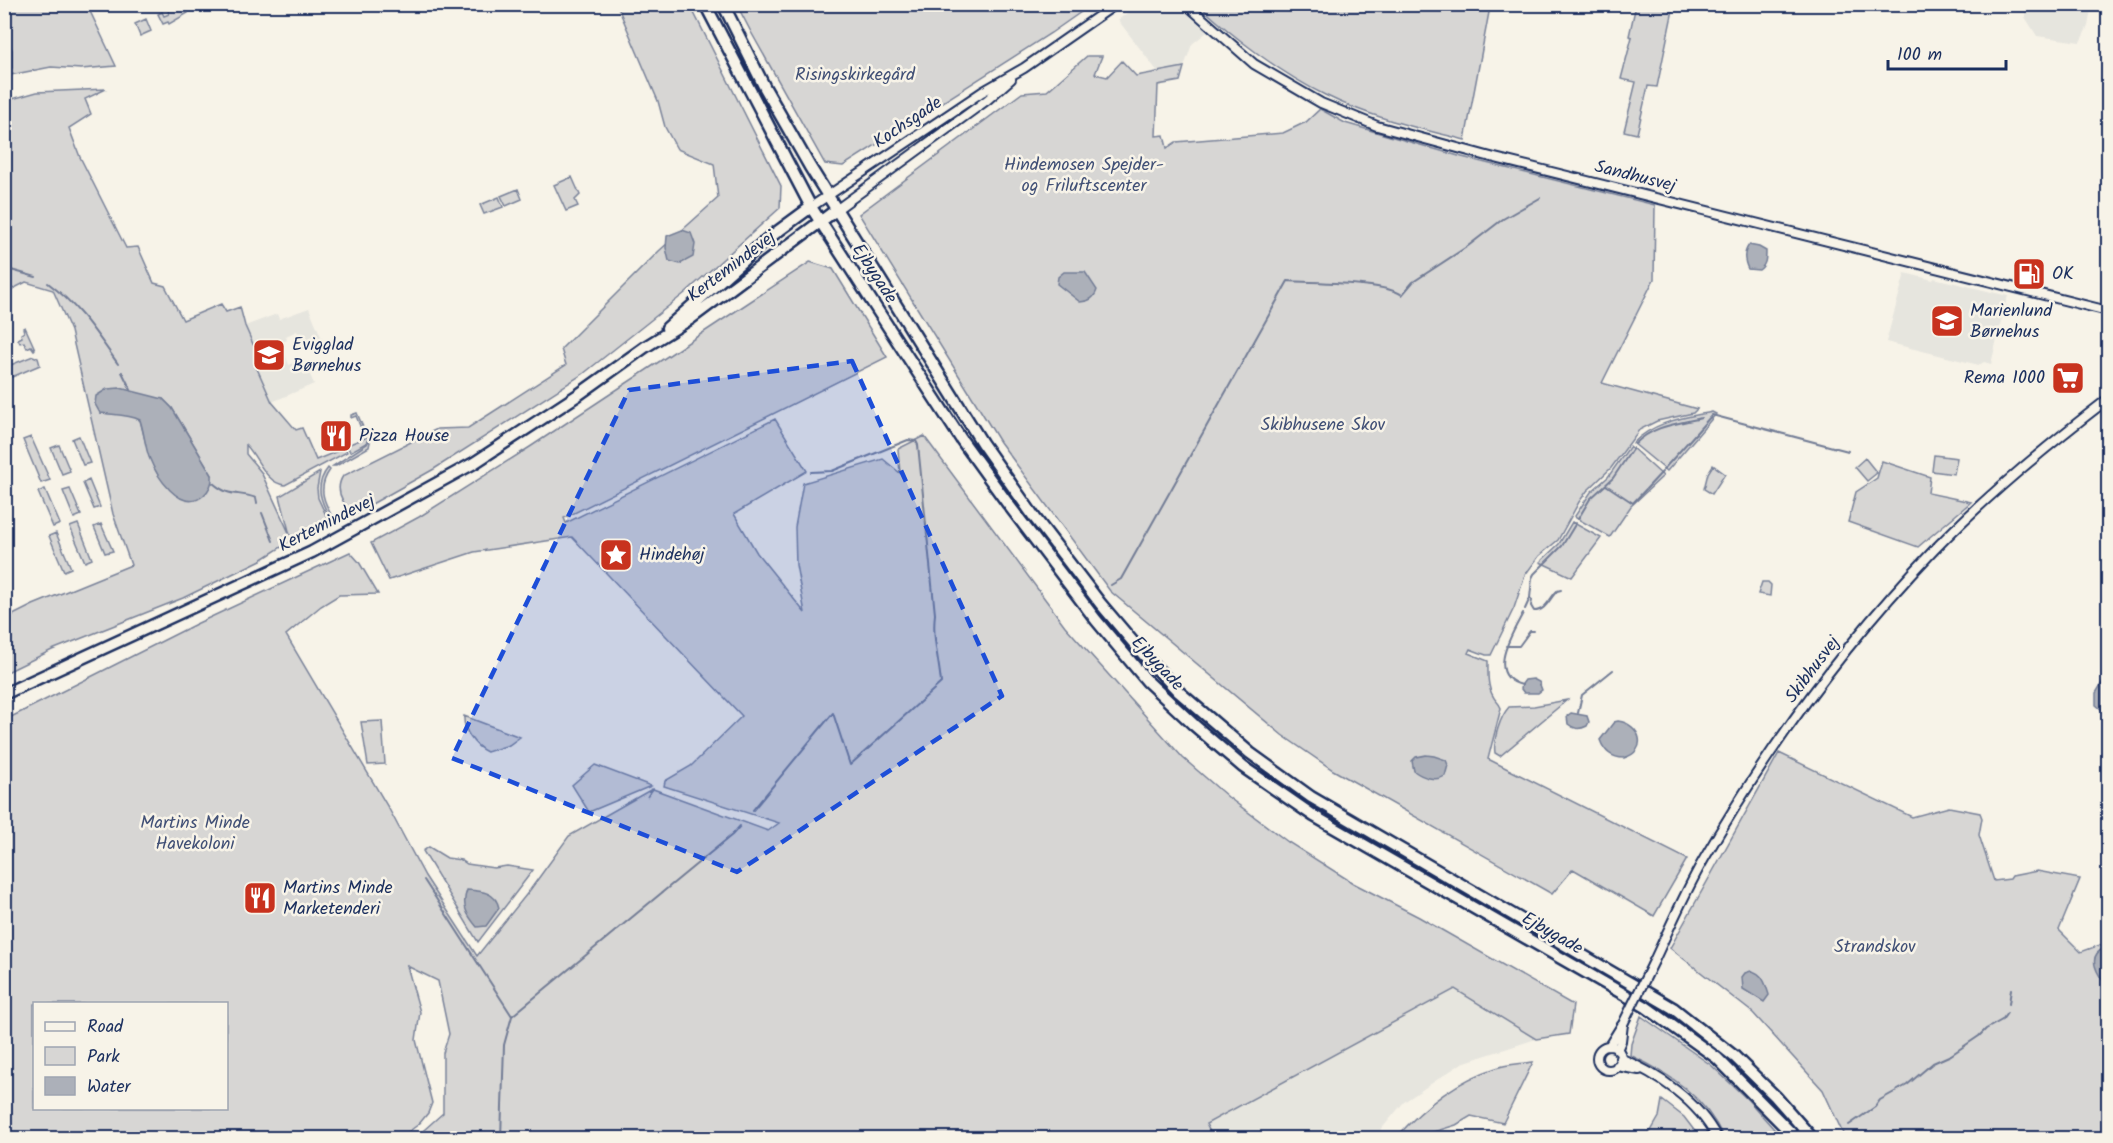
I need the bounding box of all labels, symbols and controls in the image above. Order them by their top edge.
scale bar [1888,33,2006,71]
text: 100 m [1897,41,1942,70]
park label: Risingskirkegård [795,61,916,90]
street label: Kochsgade [867,89,949,157]
park label: Hindemosen Spejder- og Friluftscenter [1004,151,1164,201]
street label: Sandhusvej [1591,153,1680,201]
street label: Kertemindevej [681,223,784,310]
street label: Ejbygade [844,238,904,310]
fuel station icon: OK [2011,256,2047,292]
place label: OK [2052,260,2074,289]
place label: Marienlund Børnehus [1970,297,2053,347]
school or university icon: Marienlund Børnehus [1929,303,1965,339]
place label: Evigglad Børnehus [292,331,362,381]
school or university icon: Evigglad Børnehus [251,337,287,373]
supermarket icon: Rema 1000 [2050,360,2086,396]
place label: Rema 1000 [1964,364,2045,393]
park label: Skibhusene Skov [1261,411,1386,440]
restaurant icon: Pizza House [318,418,354,454]
place label: Pizza House [359,422,449,451]
street label: Kertemindevej [273,487,382,561]
place icon: Hindehøj [598,537,634,573]
place label: Hindehøj [639,541,706,570]
street label: Skibhusvej [1778,629,1849,710]
street label: Ejbygade [1124,630,1190,698]
park label: Martins Minde Havekoloni [140,809,250,859]
place label: Martins Minde Marketenderi [283,874,393,924]
restaurant icon: Martins Minde Marketenderi [242,880,278,916]
street label: Ejbygade [1516,905,1588,963]
park label: Strandskov [1834,933,1916,962]
legend [33,1002,228,1110]
text: Road [87,1013,124,1042]
text: Park [87,1043,120,1072]
text: Water [87,1073,132,1102]

